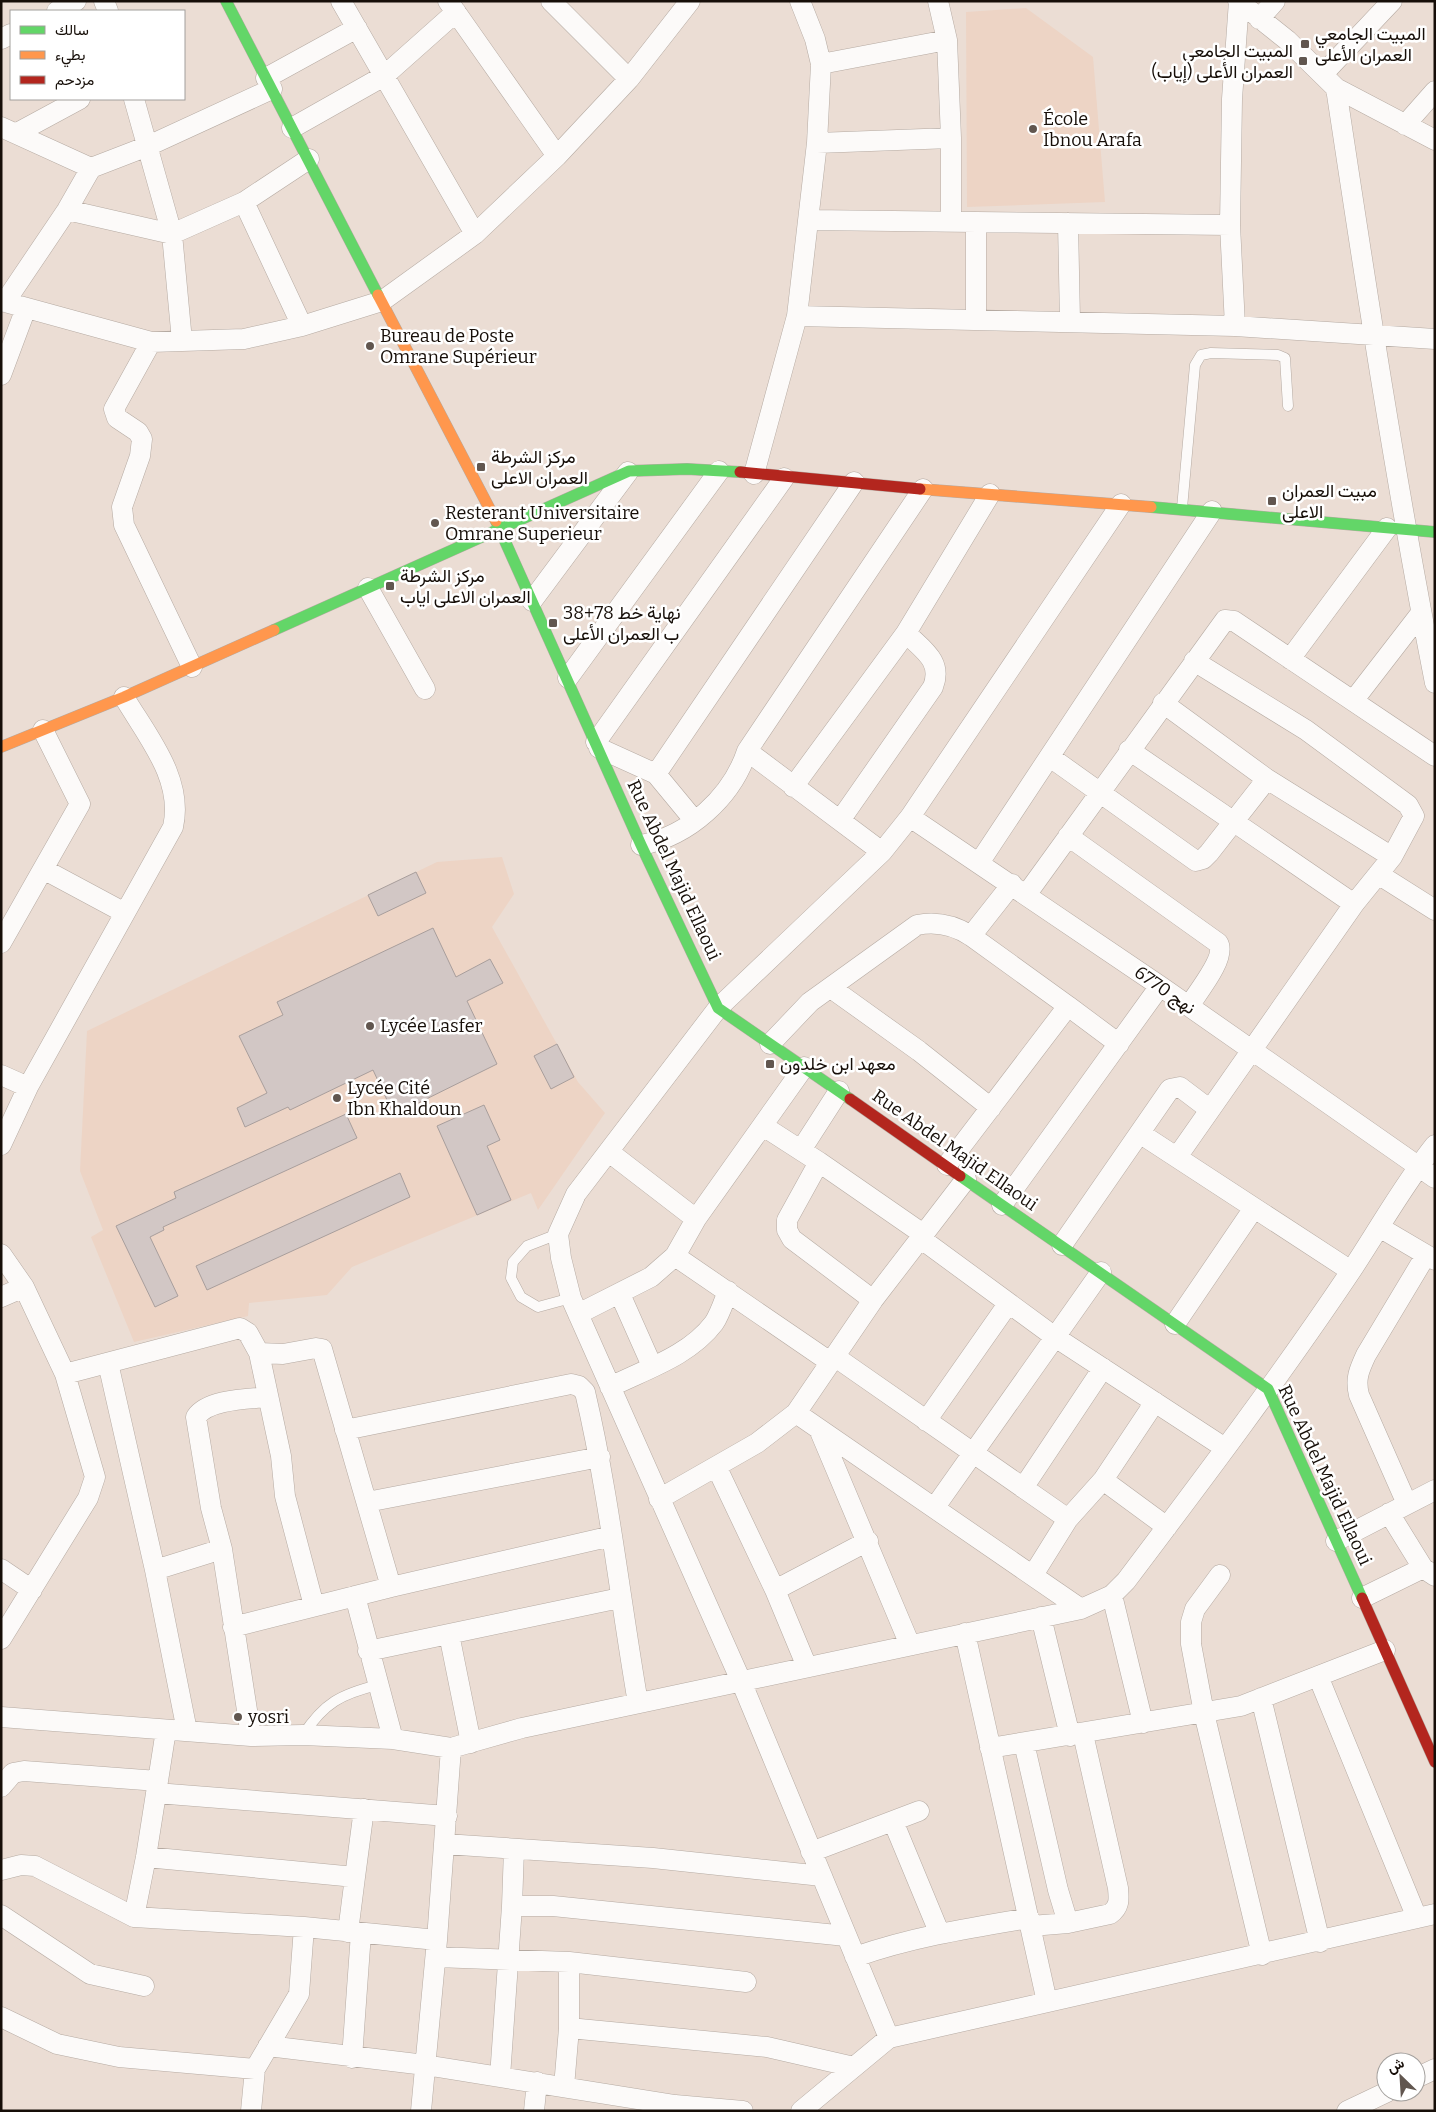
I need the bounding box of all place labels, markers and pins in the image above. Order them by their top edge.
place label: المبيت الجامعي العمران الأعلى [1315,23,1426,66]
marker: المبيت الجامعي العمران الأعلى [1299,38,1311,50]
place label: المبيت الجامعي العمران الأعلى (إياب) [1151,40,1293,84]
marker: المبيت الجامعي العمران الأعلى (إياب) [1297,55,1309,67]
place label: École Ibnou Arafa [1043,107,1142,151]
marker: École Ibnou Arafa [1027,123,1039,135]
place label: Bureau de Poste Omrane Supérieur [380,325,537,368]
marker: Bureau de Poste Omrane Supérieur [364,340,376,352]
place label: مركز الشرطة العمران الاعلى [491,446,588,489]
marker: مركز الشرطة العمران الاعلى [475,461,487,473]
place label: مبيت العمران الاعلى [1282,480,1377,523]
marker: مبيت العمران الاعلى [1266,495,1278,507]
place label: Resterant Universitaire Omrane Superieur [445,502,639,545]
marker: Resterant Universitaire Omrane Superieur [429,517,441,529]
place label: مركز الشرطة العمران الاعلى اياب [400,565,531,608]
marker: مركز الشرطة العمران الاعلى اياب [384,580,396,592]
place label: نهاية خط 78+38 ب العمران الأعلى [563,602,681,645]
marker: نهاية خط 78+38 ب العمران الأعلى [547,617,559,629]
place label: Lycée Lasfer [380,1015,483,1037]
marker: Lycée Lasfer [364,1020,376,1032]
place label: معهد ابن خلدون [780,1053,896,1075]
marker: معهد ابن خلدون [764,1058,776,1070]
place label: Lycée Cité Ibn Khaldoun [347,1077,462,1120]
marker: Lycée Cité Ibn Khaldoun [331,1092,343,1104]
place label: yosri [247,1706,289,1728]
marker: yosri [232,1711,244,1723]

